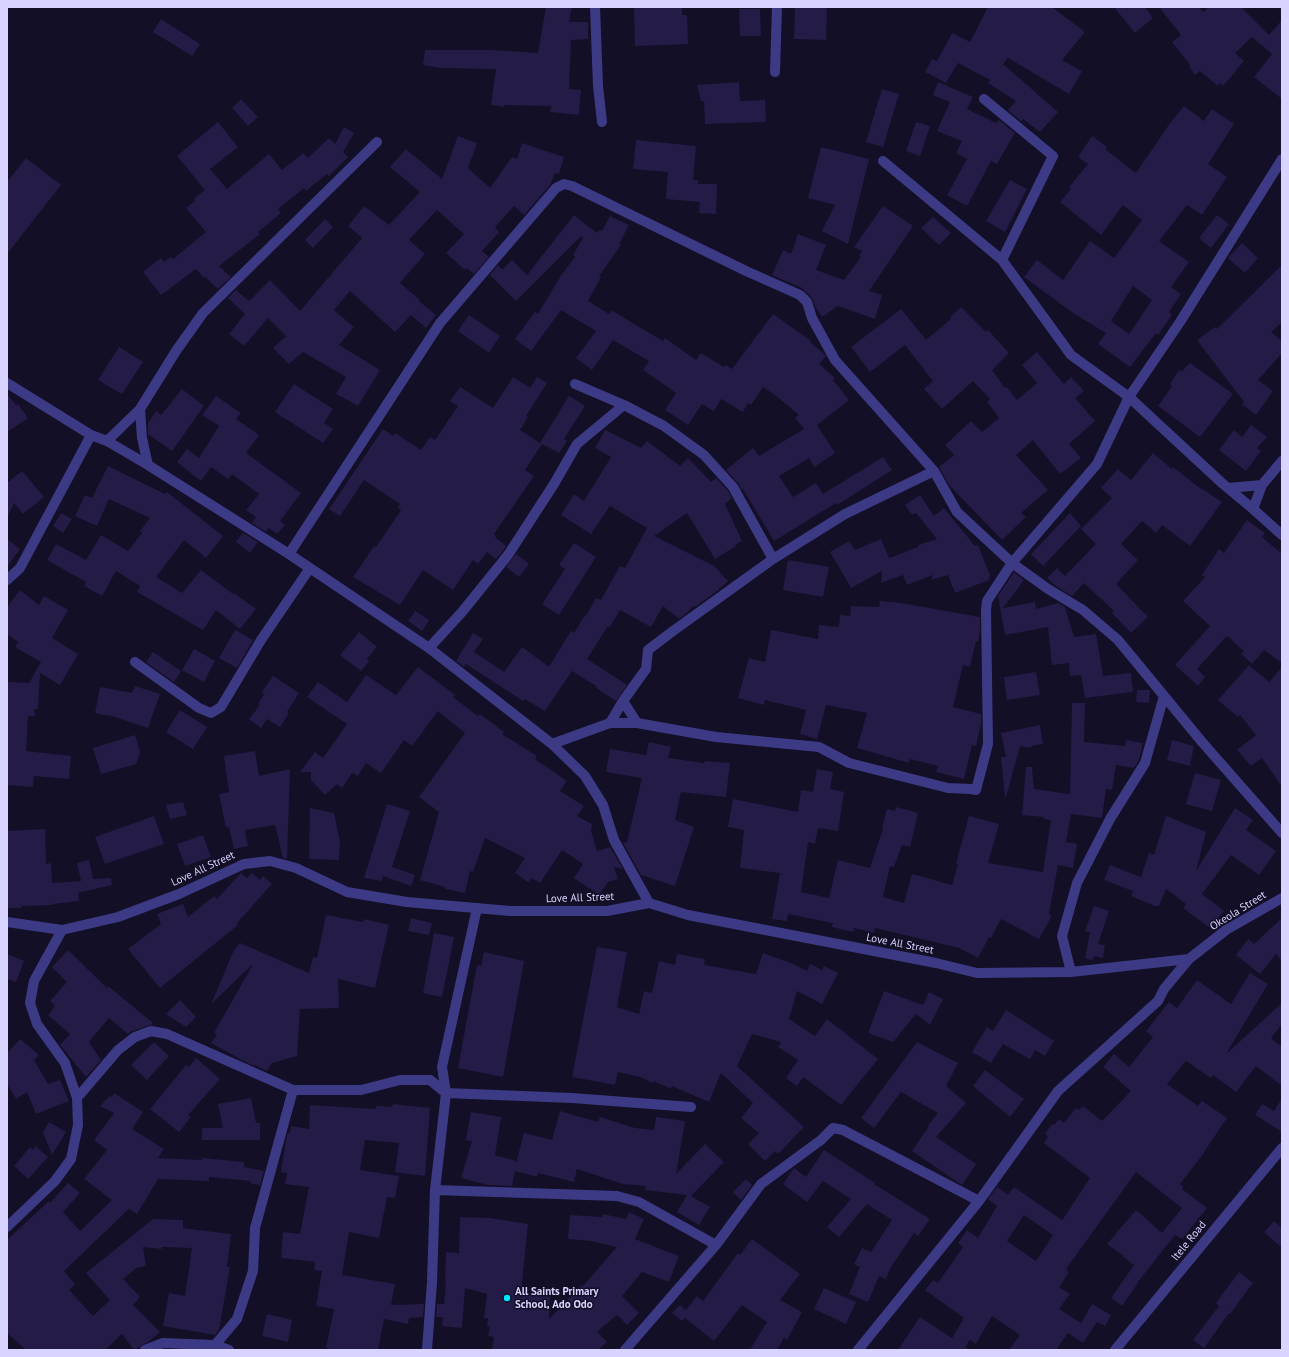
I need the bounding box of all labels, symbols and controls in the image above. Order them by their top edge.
street label: Love All Street [169,849,237,889]
street label: Okeola Street [1207,889,1269,933]
street label: Love All Street [546,890,614,906]
street label: Love All Street [865,931,935,957]
street label: Itele Road [1169,1218,1209,1264]
place label: All Saints Primary School, Ado Odo [515,1285,599,1311]
marker: All Saints Primary School, Ado Odo [502,1293,512,1303]

